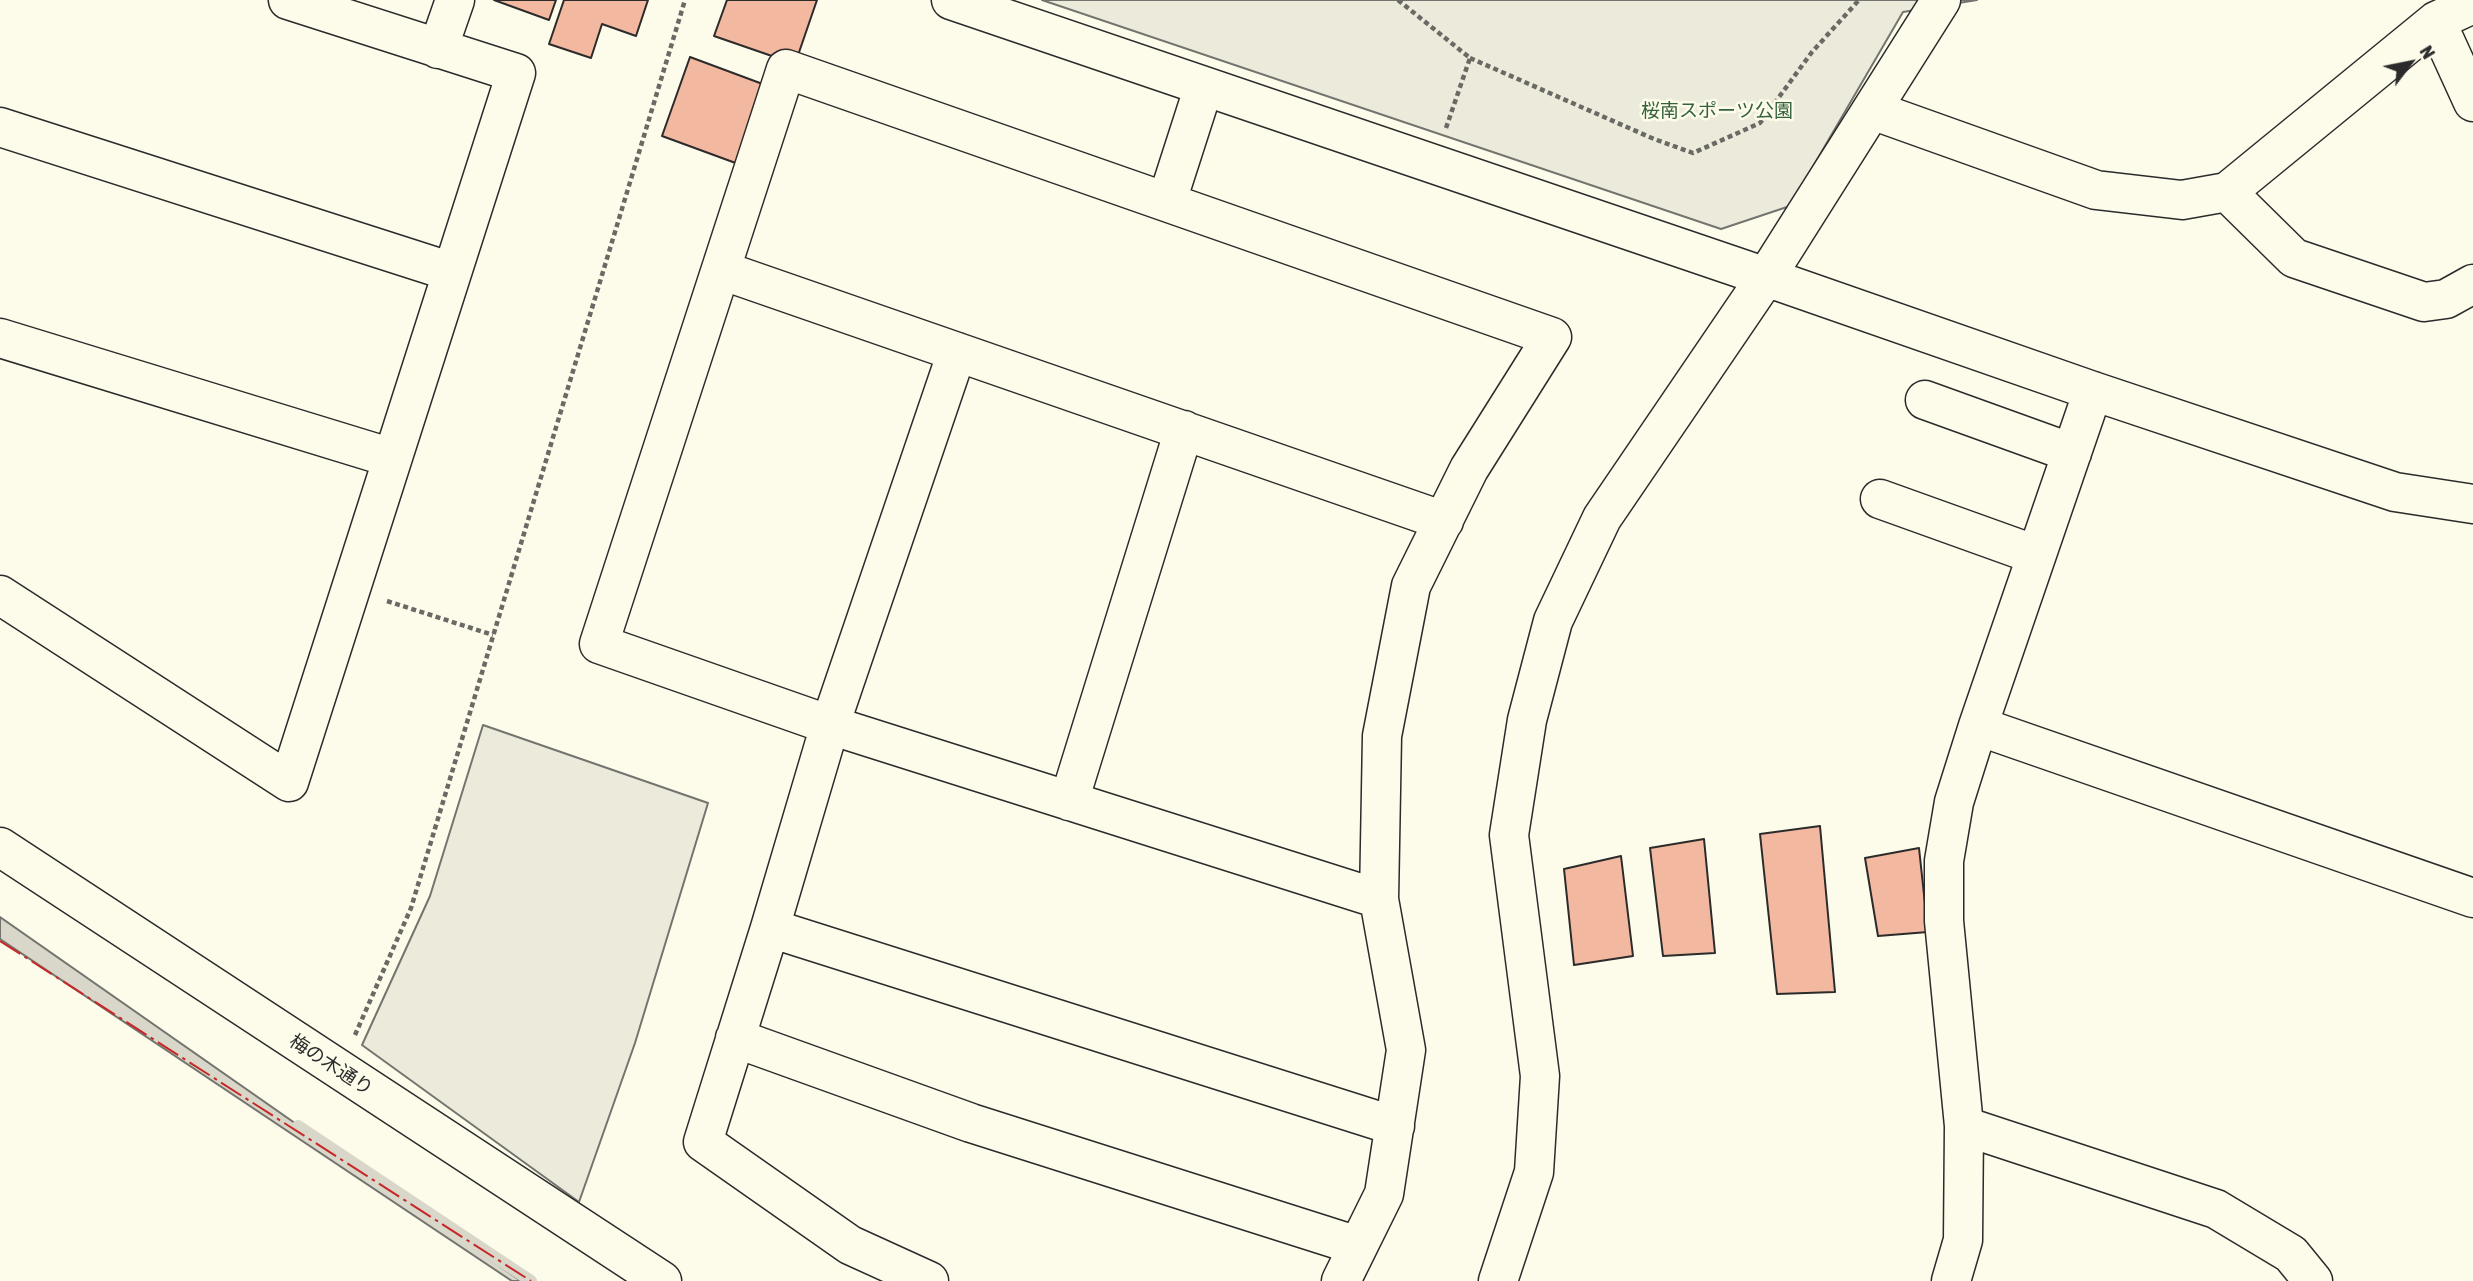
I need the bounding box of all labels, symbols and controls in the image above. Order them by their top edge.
north arrow [2375,28,2445,98]
text: N [2416,41,2440,62]
park label: 桜南スポーツ公園 [1641,100,1793,122]
street label: 梅の木通り [285,1030,377,1100]

